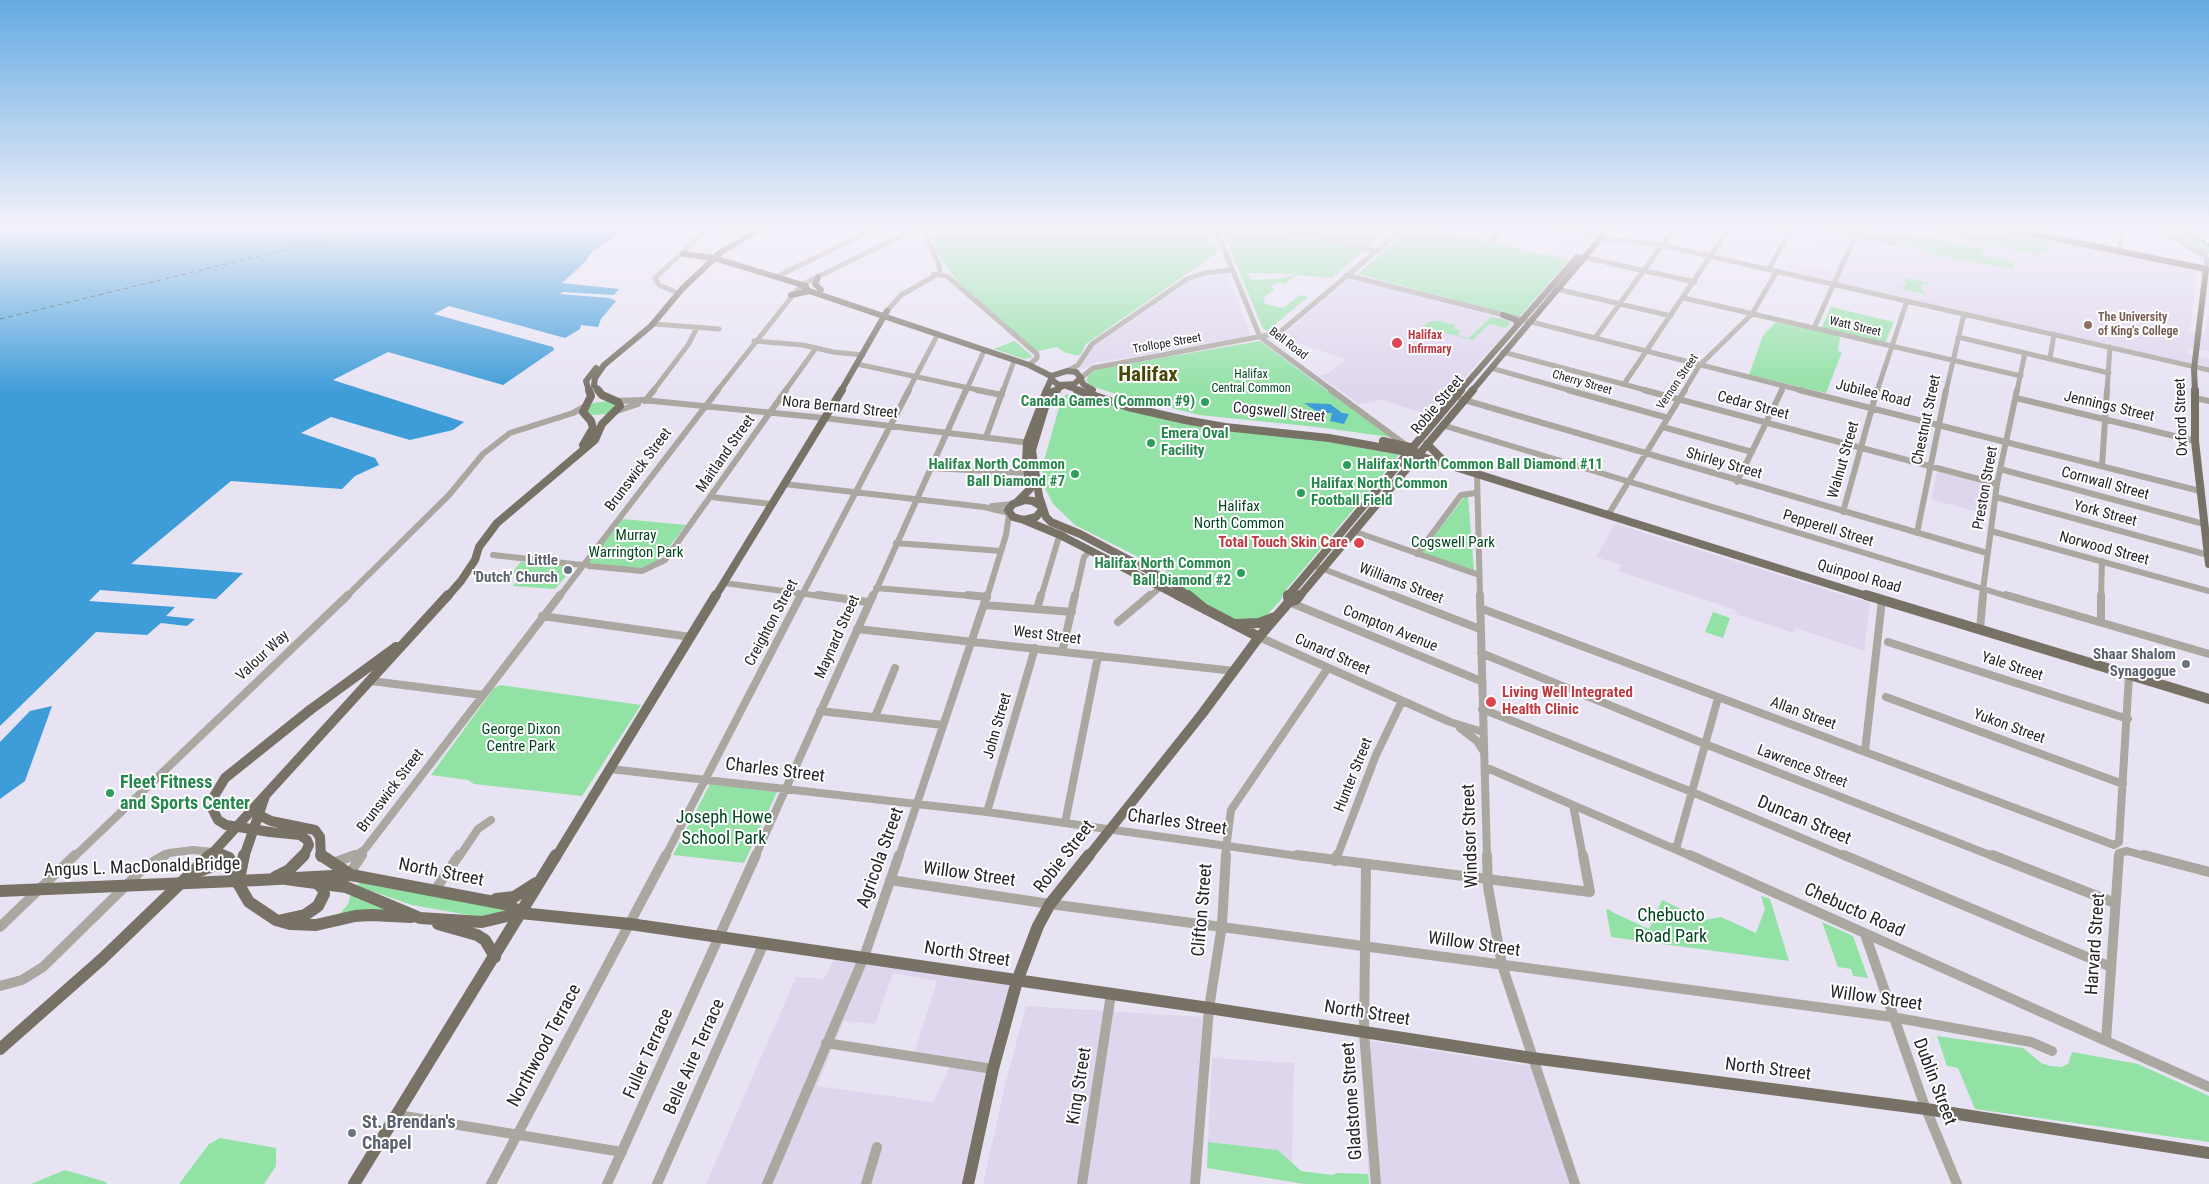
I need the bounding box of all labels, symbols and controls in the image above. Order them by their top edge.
place label: The University of King's College [2098,311,2178,339]
street label: Watt Street [1828,314,1882,340]
marker: The University of King's College [2082,319,2094,331]
street label: Bell Road [1266,325,1310,363]
place label: Halifax Infirmary [1408,329,1452,357]
street label: Trollope Street [1132,331,1202,357]
marker: Halifax Infirmary [1390,336,1404,350]
street label: Vernon Street [1654,351,1702,413]
district label: Halifax [1118,363,1178,389]
park label: Halifax Central Common [1211,368,1291,396]
street label: Cherry Street [1550,368,1614,398]
street label: Robie Street [1408,372,1468,438]
street label: Chestnut Street [1909,373,1945,467]
street label: Jubilee Road [1834,376,1912,412]
street label: Oxford Street [2172,378,2192,456]
street label: Cedar Street [1715,388,1791,424]
street label: Jennings Street [2062,388,2156,426]
street label: Nora Bernard Street [781,393,899,423]
place label: Canada Games (Common #9) [1021,393,1195,411]
marker: Canada Games (Common #9) [1199,396,1211,408]
street label: Cogswell Street [1232,399,1326,427]
street label: Maitland Street [693,412,759,496]
street label: Walnut Street [1824,419,1864,501]
street label: Brunswick Street [602,425,676,515]
place label: Emera Oval Facility [1161,425,1228,460]
marker: Emera Oval Facility [1145,437,1157,449]
street label: Shirley Street [1684,445,1764,483]
street label: Preston Street [1970,445,2002,531]
place label: Halifax North Common Ball Diamond #7 [928,456,1065,491]
place label: Halifax North Common Ball Diamond #11 [1357,456,1603,474]
marker: Halifax North Common Ball Diamond #11 [1341,459,1353,471]
street label: Cornwall Street [2059,464,2151,504]
marker: Halifax North Common Ball Diamond #7 [1069,468,1081,480]
place label: Halifax North Common Football Field [1311,475,1448,510]
marker: Halifax North Common Football Field [1295,487,1307,499]
street label: York Street [2071,497,2139,531]
park label: Halifax North Common [1194,498,1284,533]
street label: Pepperell Street [1780,507,1876,551]
park label: Murray Warrington Park [589,527,683,562]
street label: Norwood Street [2057,528,2151,570]
place label: Total Touch Skin Care [1218,534,1348,552]
park label: Cogswell Park [1411,534,1495,552]
marker: Total Touch Skin Care [1352,536,1366,550]
place label: Little 'Dutch' Church [473,552,558,587]
place label: Halifax North Common Ball Diamond #2 [1094,555,1231,590]
street label: Quinpool Road [1815,556,1903,598]
street label: Williams Street [1356,560,1446,608]
marker: Little 'Dutch' Church [562,564,574,576]
marker: Halifax North Common Ball Diamond #2 [1235,567,1247,579]
street label: Creighton Street [742,577,802,669]
street label: Maynard Street [812,592,864,682]
street label: Compton Avenue [1340,602,1440,656]
street label: West Street [1012,623,1082,649]
street label: Valour Way [233,627,293,685]
street label: Cunard Street [1291,630,1373,680]
place label: Shaar Shalom Synagogue [2093,646,2176,681]
street label: Yale Street [1979,649,2045,685]
marker: Shaar Shalom Synagogue [2180,658,2192,670]
place label: Living Well Integrated Health Clinic [1502,684,1633,719]
street label: John Street [980,691,1016,761]
street label: Allan Street [1768,694,1838,734]
marker: Living Well Integrated Health Clinic [1484,695,1498,709]
street label: Yukon Street [1971,706,2047,748]
park label: George Dixon Centre Park [482,721,560,756]
street label: Hunter Street [1331,735,1377,815]
street label: Lawrence Street [1754,742,1850,792]
street label: Brunswick Street [354,746,428,836]
street label: Charles Street [724,754,826,788]
place label: Fleet Fitness and Sports Center [120,772,250,814]
street label: Windsor Street [1458,783,1484,889]
marker: Fleet Fitness and Sports Center [104,787,116,799]
street label: Duncan Street [1754,792,1854,850]
street label: Agricola Street [853,805,909,911]
street label: Charles Street [1126,805,1228,841]
park label: Joseph Howe School Park [676,807,772,850]
street label: Robie Street [1030,816,1100,898]
street label: Angus L. MacDonald Bridge [43,854,241,882]
street label: North Street [397,854,485,892]
street label: Willow Street [921,858,1017,892]
street label: Clifton Street [1188,863,1218,957]
street label: Chebucto Road [1800,879,1908,943]
street label: Harvard Street [2082,892,2110,996]
park label: Chebucto Road Park [1635,905,1707,948]
street label: Willow Street [1426,928,1522,962]
street label: North Street [923,938,1011,972]
street label: Northwood Terrace [504,981,586,1111]
street label: Willow Street [1828,982,1924,1016]
street label: Belle Aire Terrace [660,996,730,1118]
street label: North Street [1323,997,1411,1031]
street label: Fuller Terrace [620,1006,678,1102]
street label: Dublin Street [1908,1036,1960,1128]
street label: Gladstone Street [1338,1041,1368,1161]
street label: King Street [1063,1046,1097,1126]
street label: North Street [1724,1054,1812,1086]
place label: St. Brendan's Chapel [362,1112,456,1154]
marker: St. Brendan's Chapel [346,1127,358,1139]

